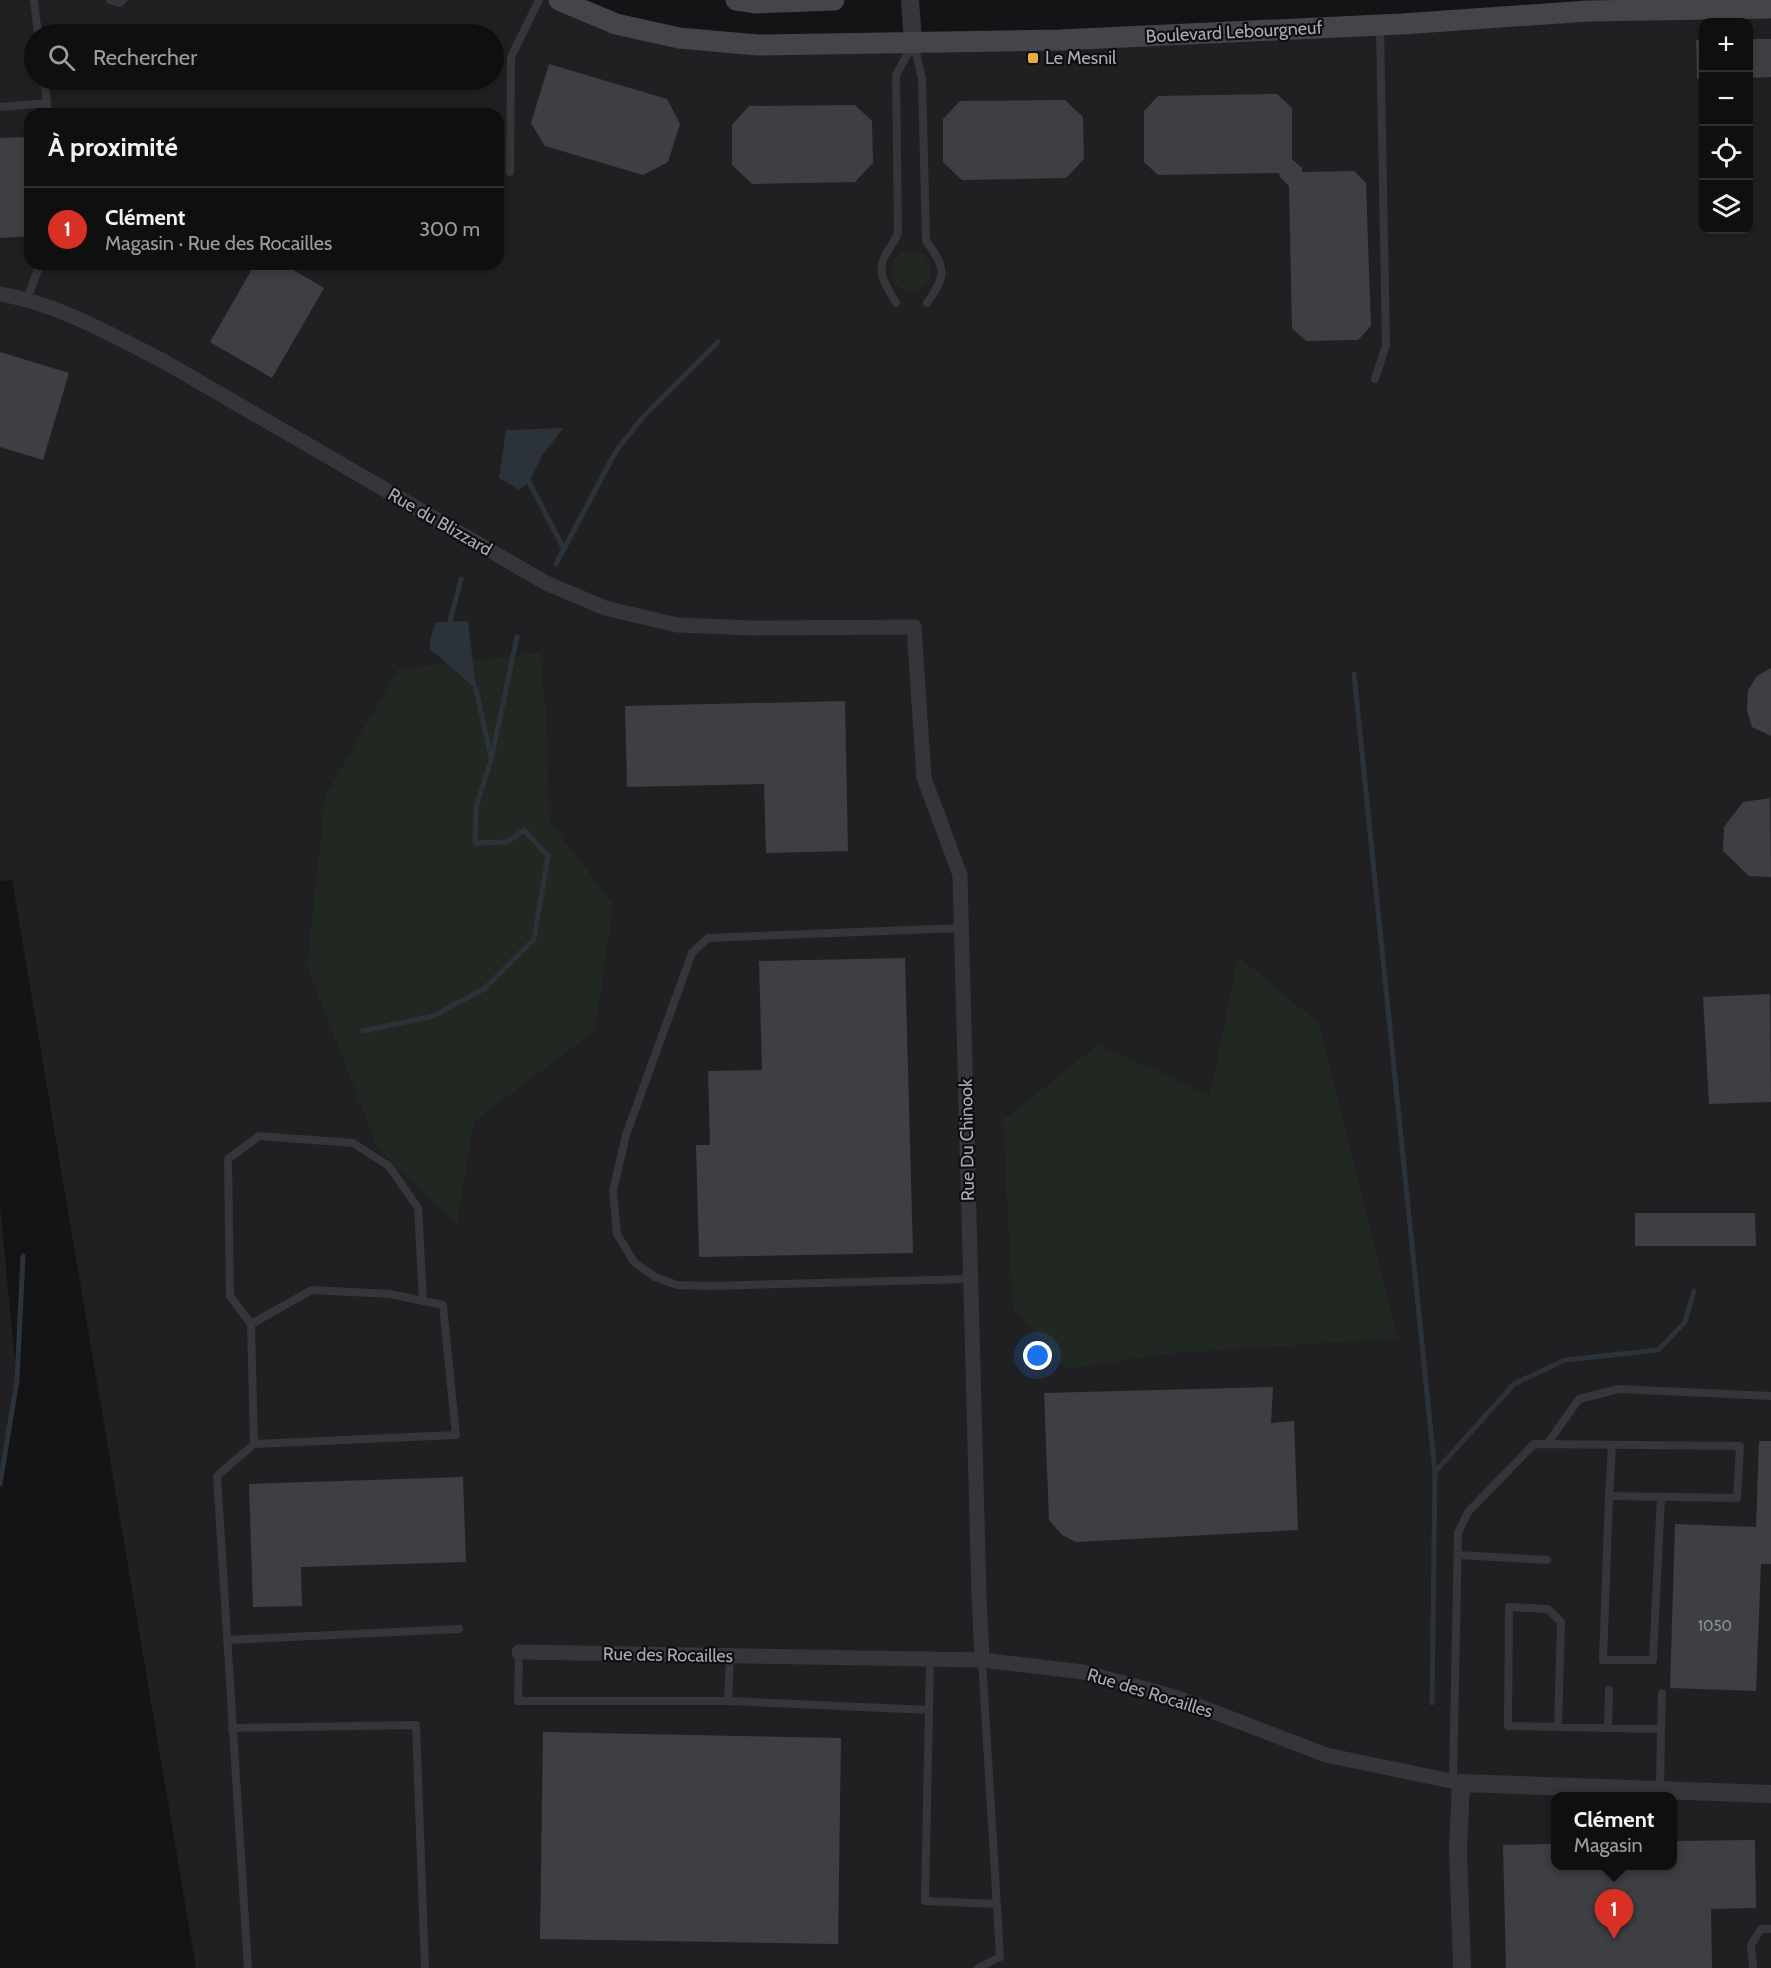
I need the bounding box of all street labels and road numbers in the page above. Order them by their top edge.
street label: Boulevard Lebourgneuf [1145,16,1323,48]
street label: Rue du Blizzard [384,483,496,561]
street label: Rue Du Chinook [955,1078,979,1201]
street label: Rue des Rocailles [603,1643,733,1667]
street label: Rue des Rocailles [1085,1663,1215,1723]

